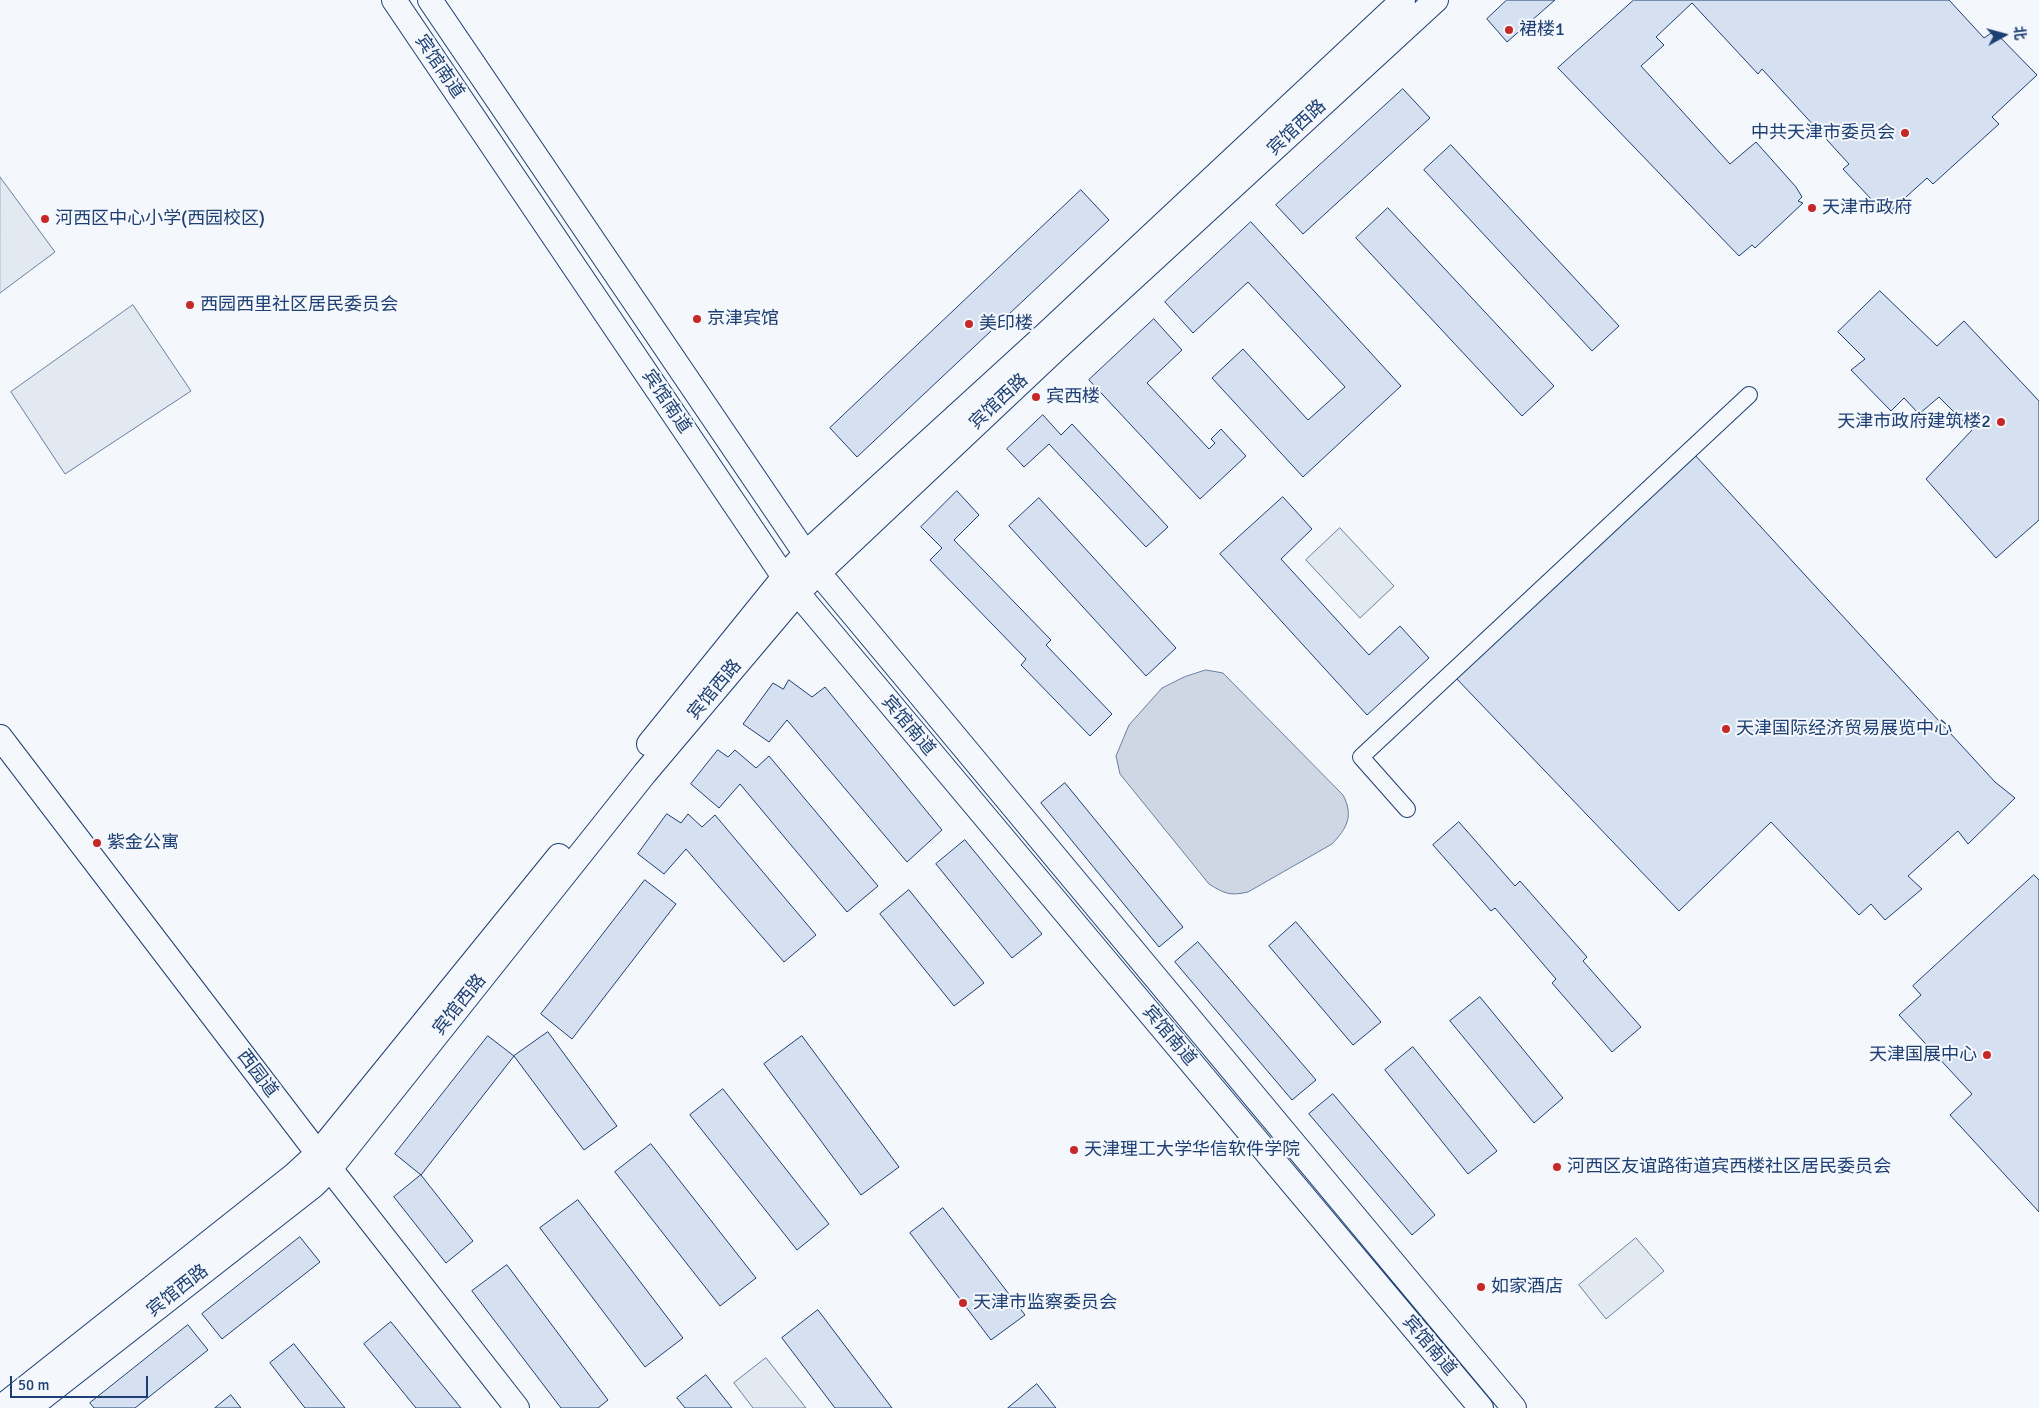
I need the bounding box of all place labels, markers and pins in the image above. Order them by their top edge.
place label: 裙楼1 [1519,19,1565,41]
marker: 裙楼1 [1503,24,1515,36]
place label: 中共天津市委员会 [1751,122,1895,144]
marker: 中共天津市委员会 [1899,127,1911,139]
place label: 天津市政府 [1822,197,1912,219]
marker: 天津市政府 [1806,202,1818,214]
place label: 河西区中心小学(西园校区) [55,208,265,230]
marker: 河西区中心小学(西园校区) [39,213,51,225]
place label: 西园西里社区居民委员会 [200,294,398,316]
marker: 西园西里社区居民委员会 [184,299,196,311]
place label: 京津宾馆 [707,308,779,330]
marker: 京津宾馆 [691,313,703,325]
place label: 美印楼 [979,313,1033,335]
marker: 美印楼 [963,318,975,330]
place label: 宾西楼 [1046,386,1100,408]
marker: 宾西楼 [1030,391,1042,403]
place label: 天津市政府建筑楼2 [1837,411,1991,433]
marker: 天津市政府建筑楼2 [1995,416,2007,428]
place label: 天津国际经济贸易展览中心 [1736,718,1952,740]
marker: 天津国际经济贸易展览中心 [1720,723,1732,735]
place label: 紫金公寓 [107,832,179,854]
marker: 紫金公寓 [91,837,103,849]
place label: 天津国展中心 [1869,1044,1977,1066]
marker: 天津国展中心 [1981,1049,1993,1061]
place label: 天津理工大学华信软件学院 [1084,1139,1300,1161]
marker: 天津理工大学华信软件学院 [1068,1144,1080,1156]
place label: 河西区友谊路街道宾西楼社区居民委员会 [1567,1156,1891,1178]
marker: 河西区友谊路街道宾西楼社区居民委员会 [1551,1161,1563,1173]
place label: 如家酒店 [1491,1276,1563,1298]
marker: 如家酒店 [1475,1281,1487,1293]
place label: 天津市监察委员会 [973,1292,1117,1314]
marker: 天津市监察委员会 [957,1297,969,1309]

